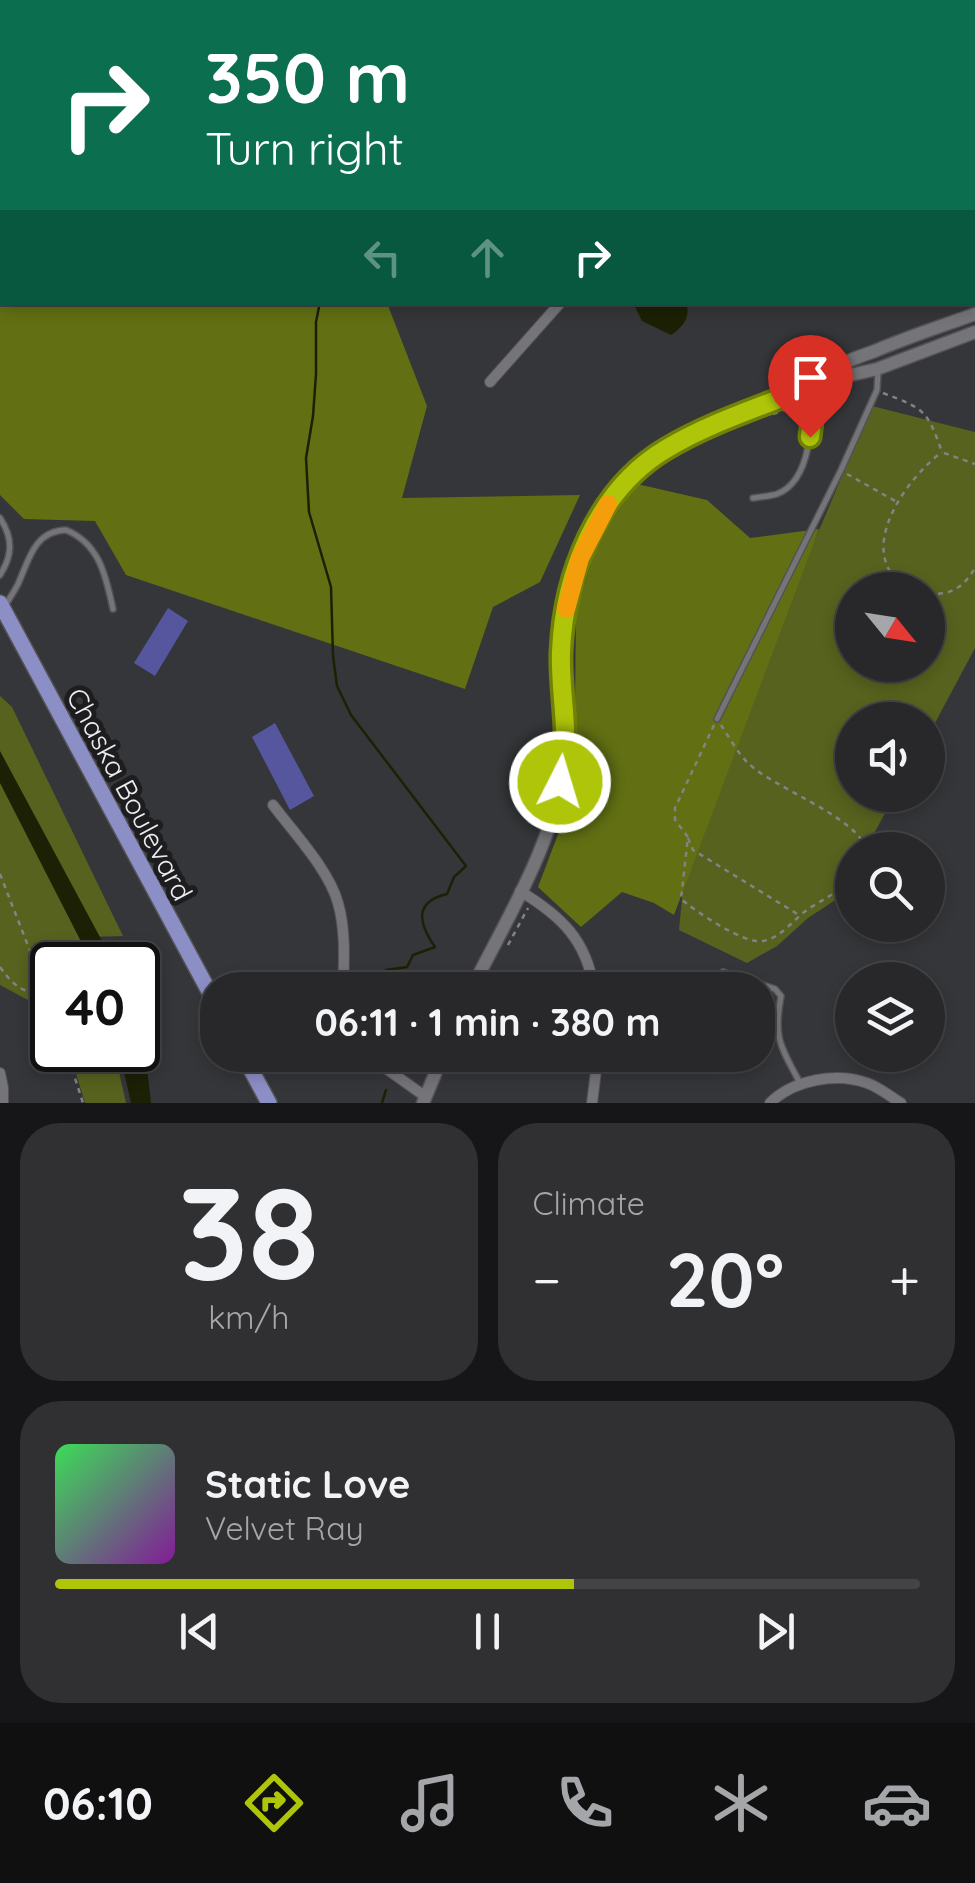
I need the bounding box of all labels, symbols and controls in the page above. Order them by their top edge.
text: 350 m [205,33,410,121]
icon: right [40,40,170,170]
text: Turn right [205,120,404,176]
icon: left [355,230,410,285]
icon: ahead [460,230,515,285]
icon: right [565,230,620,285]
pin [768,335,853,438]
icon: arrive [783,350,838,405]
north arrow [835,572,945,682]
map controls [835,572,945,1072]
street label: Chaska Boulevard [59,682,201,906]
button: sound [835,702,945,812]
position arrow [508,730,612,834]
button: search [835,832,945,942]
speed limit sign: 40 [30,942,160,1072]
button: layers [835,962,945,1072]
text: 06:11 · 1 min · 380 m [314,998,661,1046]
text: 38 [178,1150,319,1313]
text: Climate [533,1183,645,1223]
text: 20° [666,1232,784,1326]
text: − [533,1245,561,1314]
text: + [889,1245,920,1314]
text: km/h [208,1297,289,1337]
text: Static Love [205,1460,410,1508]
text: Velvet Ray [205,1508,364,1548]
icon: previous [172,1604,227,1659]
icon: pause [460,1604,515,1659]
icon: next [748,1604,803,1659]
icon: directions [239,1768,309,1838]
icon: music [395,1768,465,1838]
icon: phone [550,1768,620,1838]
icon: climate [706,1768,776,1838]
icon: car [862,1768,932,1838]
text: 06:10 [43,1775,153,1831]

